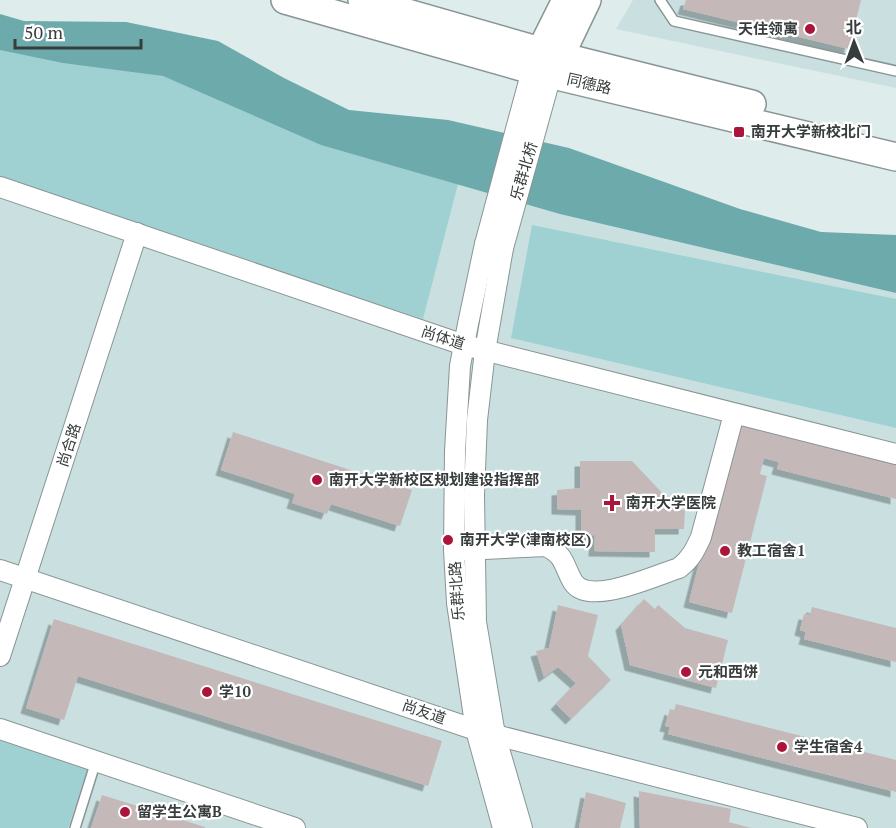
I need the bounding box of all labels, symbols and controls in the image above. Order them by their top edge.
scale bar [15,12,141,50]
north arrow [824,12,884,72]
text: 北 [846,16,862,38]
place label: 天住领寓 [738,18,798,38]
text: 50 m [24,20,64,44]
marker: 天住领寓 [803,22,817,36]
street label: 同德路 [565,68,613,98]
place label: 南开大学新校北门 [751,121,871,141]
marker: 南开大学新校北门 [732,125,746,139]
street label: 乐群北桥 [505,139,541,202]
street label: 尚体道 [419,321,468,354]
street label: 尚合路 [52,420,85,469]
place label: 南开大学新校区规划建设指挥部 [329,469,539,489]
marker: 南开大学新校区规划建设指挥部 [310,473,324,487]
place label: 南开大学医院 [626,492,716,512]
marker: 南开大学医院 [603,494,621,512]
place label: 南开大学(津南校区) [460,529,591,549]
marker: 南开大学(津南校区) [441,533,455,547]
place label: 教工宿舍1 [737,540,805,560]
marker: 教工宿舍1 [718,544,732,558]
street label: 乐群北路 [444,560,468,622]
place label: 元和西饼 [698,661,758,681]
marker: 元和西饼 [679,665,693,679]
place label: 学10 [219,681,251,701]
marker: 学10 [200,685,214,699]
street label: 尚友道 [400,694,449,728]
place label: 学生宿舍4 [794,736,863,756]
marker: 学生宿舍4 [775,740,789,754]
place label: 留学生公寓B [137,801,222,821]
marker: 留学生公寓B [118,805,132,819]

